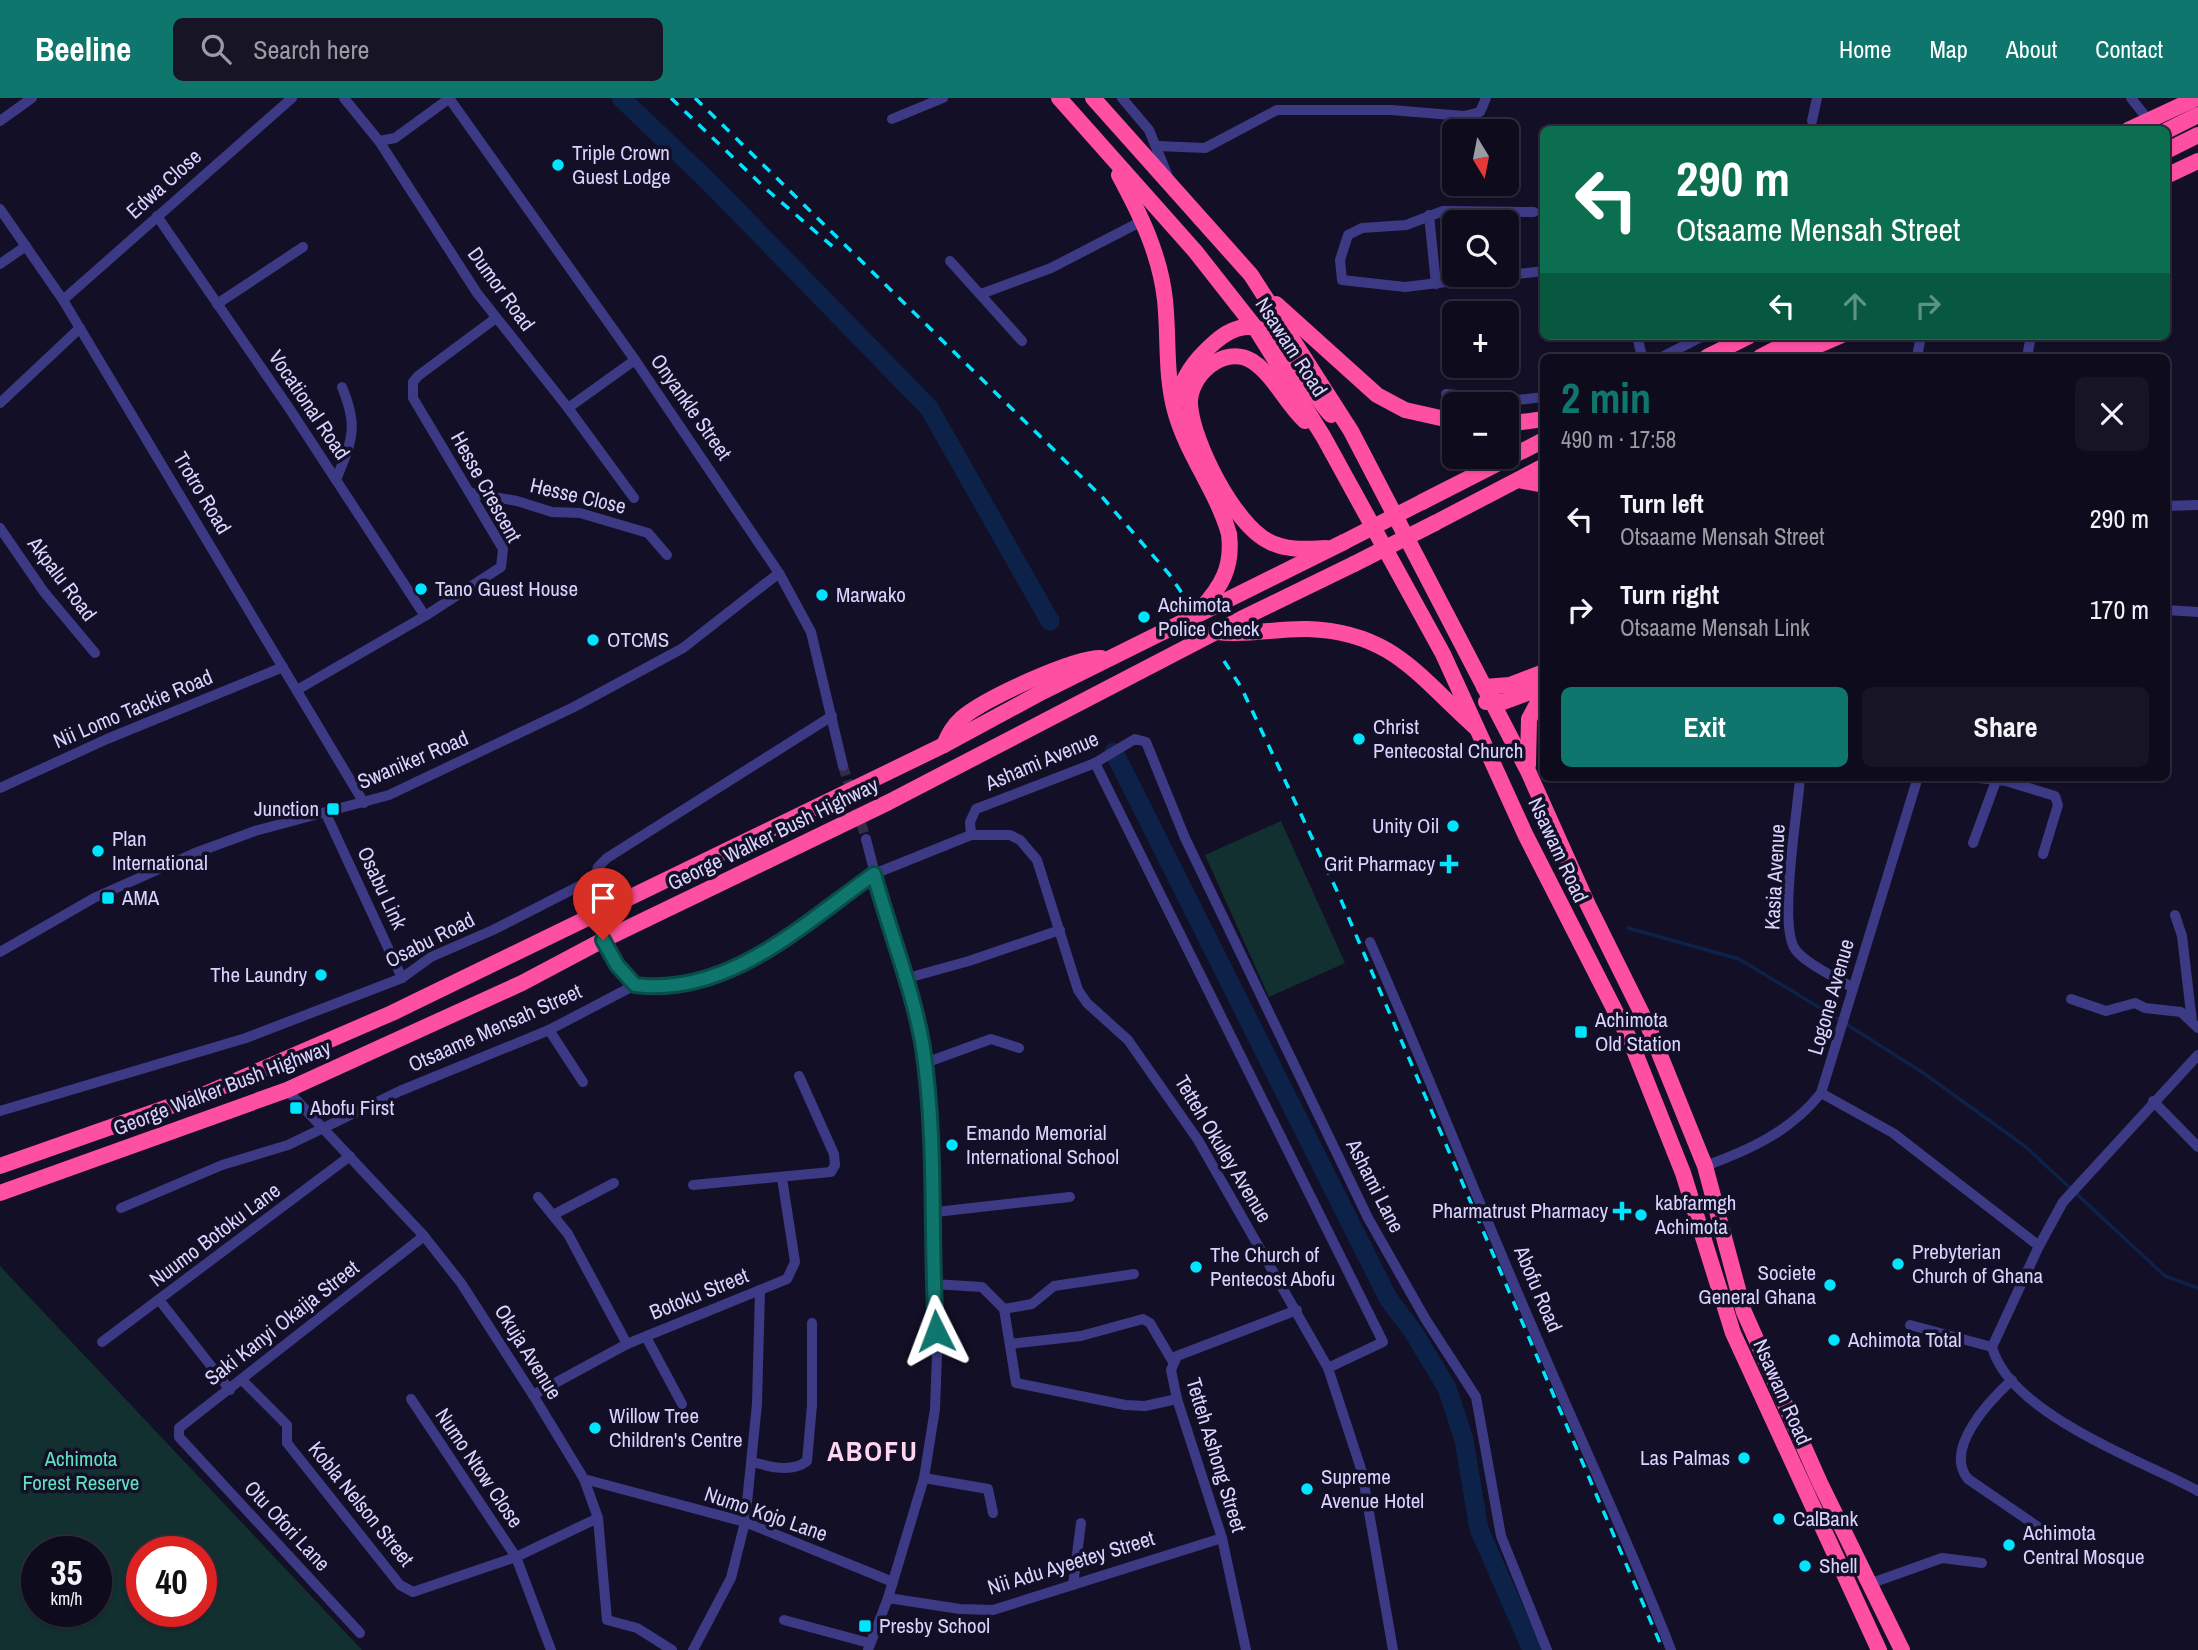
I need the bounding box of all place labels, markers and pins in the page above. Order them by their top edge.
place label: Triple Crown Guest Lodge [572,138,671,191]
marker: Triple Crown Guest Lodge [550,157,566,173]
place label: Tano Guest House [435,574,578,603]
place label: Marwako [836,580,906,609]
marker: Tano Guest House [413,581,429,597]
marker: Marwako [814,587,830,603]
place label: Achimota Police Check [1157,590,1260,643]
marker: Achimota Police Check [1136,609,1152,625]
place label: OTCMS [607,625,669,654]
marker: OTCMS [585,632,601,648]
place label: Christ Pentecostal Church [1373,712,1523,765]
marker: Christ Pentecostal Church [1351,731,1367,747]
place label: Junction [254,794,319,823]
marker: Junction [325,801,341,817]
place label: Unity Oil [1372,811,1439,840]
marker: Unity Oil [1445,818,1461,834]
place label: Plan International [112,824,208,877]
marker: Plan International [90,843,106,859]
place label: Grit Pharmacy [1324,849,1435,878]
marker: Grit Pharmacy [1441,856,1457,872]
pin [573,868,633,940]
place label: AMA [121,883,160,912]
marker: AMA [100,890,116,906]
place label: The Laundry [210,960,307,989]
marker: The Laundry [313,967,329,983]
place label: Achimota Old Station [1594,1005,1681,1058]
marker: Achimota Old Station [1573,1024,1589,1040]
place label: Abofu First [309,1093,394,1122]
marker: Abofu First [288,1100,304,1116]
place label: Emando Memorial International School [966,1118,1119,1171]
marker: Emando Memorial International School [944,1137,960,1153]
place label: kabfarmgh Achimota [1654,1188,1736,1241]
place label: Pharmatrust Pharmacy [1432,1196,1608,1225]
marker: Pharmatrust Pharmacy [1614,1203,1630,1219]
marker: kabfarmgh Achimota [1633,1207,1649,1223]
place label: Prebyterian Church of Ghana [1912,1237,2044,1290]
place label: The Church of Pentecost Abofu [1210,1240,1335,1293]
marker: Prebyterian Church of Ghana [1890,1256,1906,1272]
place label: Societe General Ghana [1698,1258,1816,1311]
marker: The Church of Pentecost Abofu [1188,1259,1204,1275]
marker: Societe General Ghana [1822,1277,1838,1293]
place label: Achimota Total [1847,1325,1962,1354]
marker: Achimota Total [1826,1332,1842,1348]
place label: Willow Tree Children's Centre [609,1401,742,1454]
marker: Willow Tree Children's Centre [587,1420,603,1436]
place label: Las Palmas [1640,1443,1730,1472]
marker: Las Palmas [1736,1450,1752,1466]
place label: Supreme Avenue Hotel [1320,1462,1424,1515]
marker: Supreme Avenue Hotel [1299,1481,1315,1497]
place label: CalBank [1793,1504,1858,1533]
marker: CalBank [1771,1511,1787,1527]
place label: Achimota Central Mosque [2022,1518,2145,1571]
marker: Achimota Central Mosque [2001,1537,2017,1553]
place label: Shell [1819,1551,1857,1580]
marker: Shell [1797,1558,1813,1574]
place label: Presby School [879,1611,990,1640]
marker: Presby School [857,1618,873,1634]

